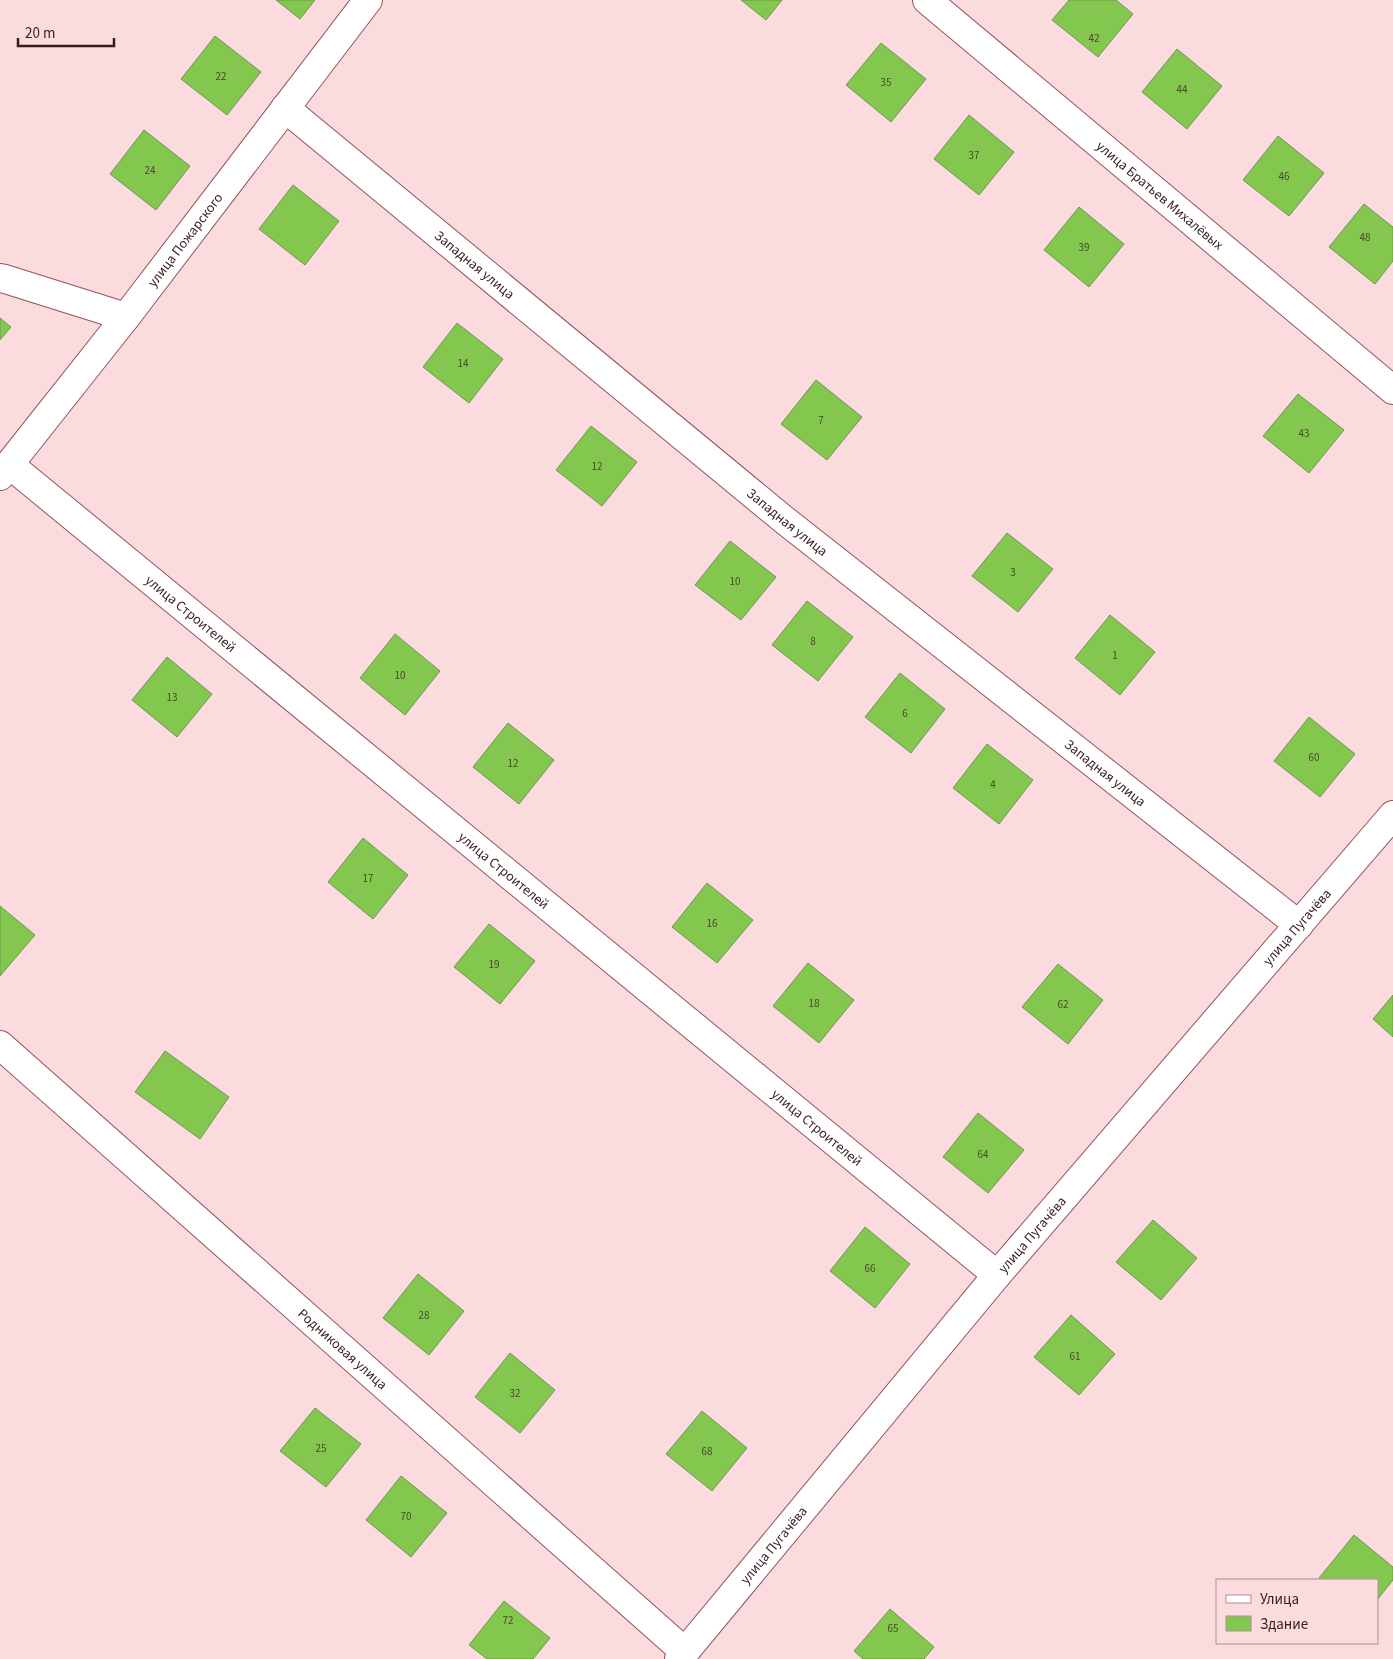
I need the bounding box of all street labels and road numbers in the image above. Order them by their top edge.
street label: улица Братьев Михалёвых [1091,137,1228,256]
street label: улица Пожарского [143,189,228,292]
street label: Западная улица [430,226,519,304]
street label: Западная улица [742,484,832,561]
street label: улица Строителей [140,571,240,658]
street label: Западная улица [1060,735,1150,812]
street label: улица Строителей [454,828,553,915]
street label: улица Пугачёва [1259,885,1336,970]
street label: улица Строителей [767,1085,866,1171]
street label: улица Пугачёва [994,1192,1071,1278]
street label: Родниковая улица [293,1304,391,1395]
street label: улица Пугачёва [736,1502,812,1589]

